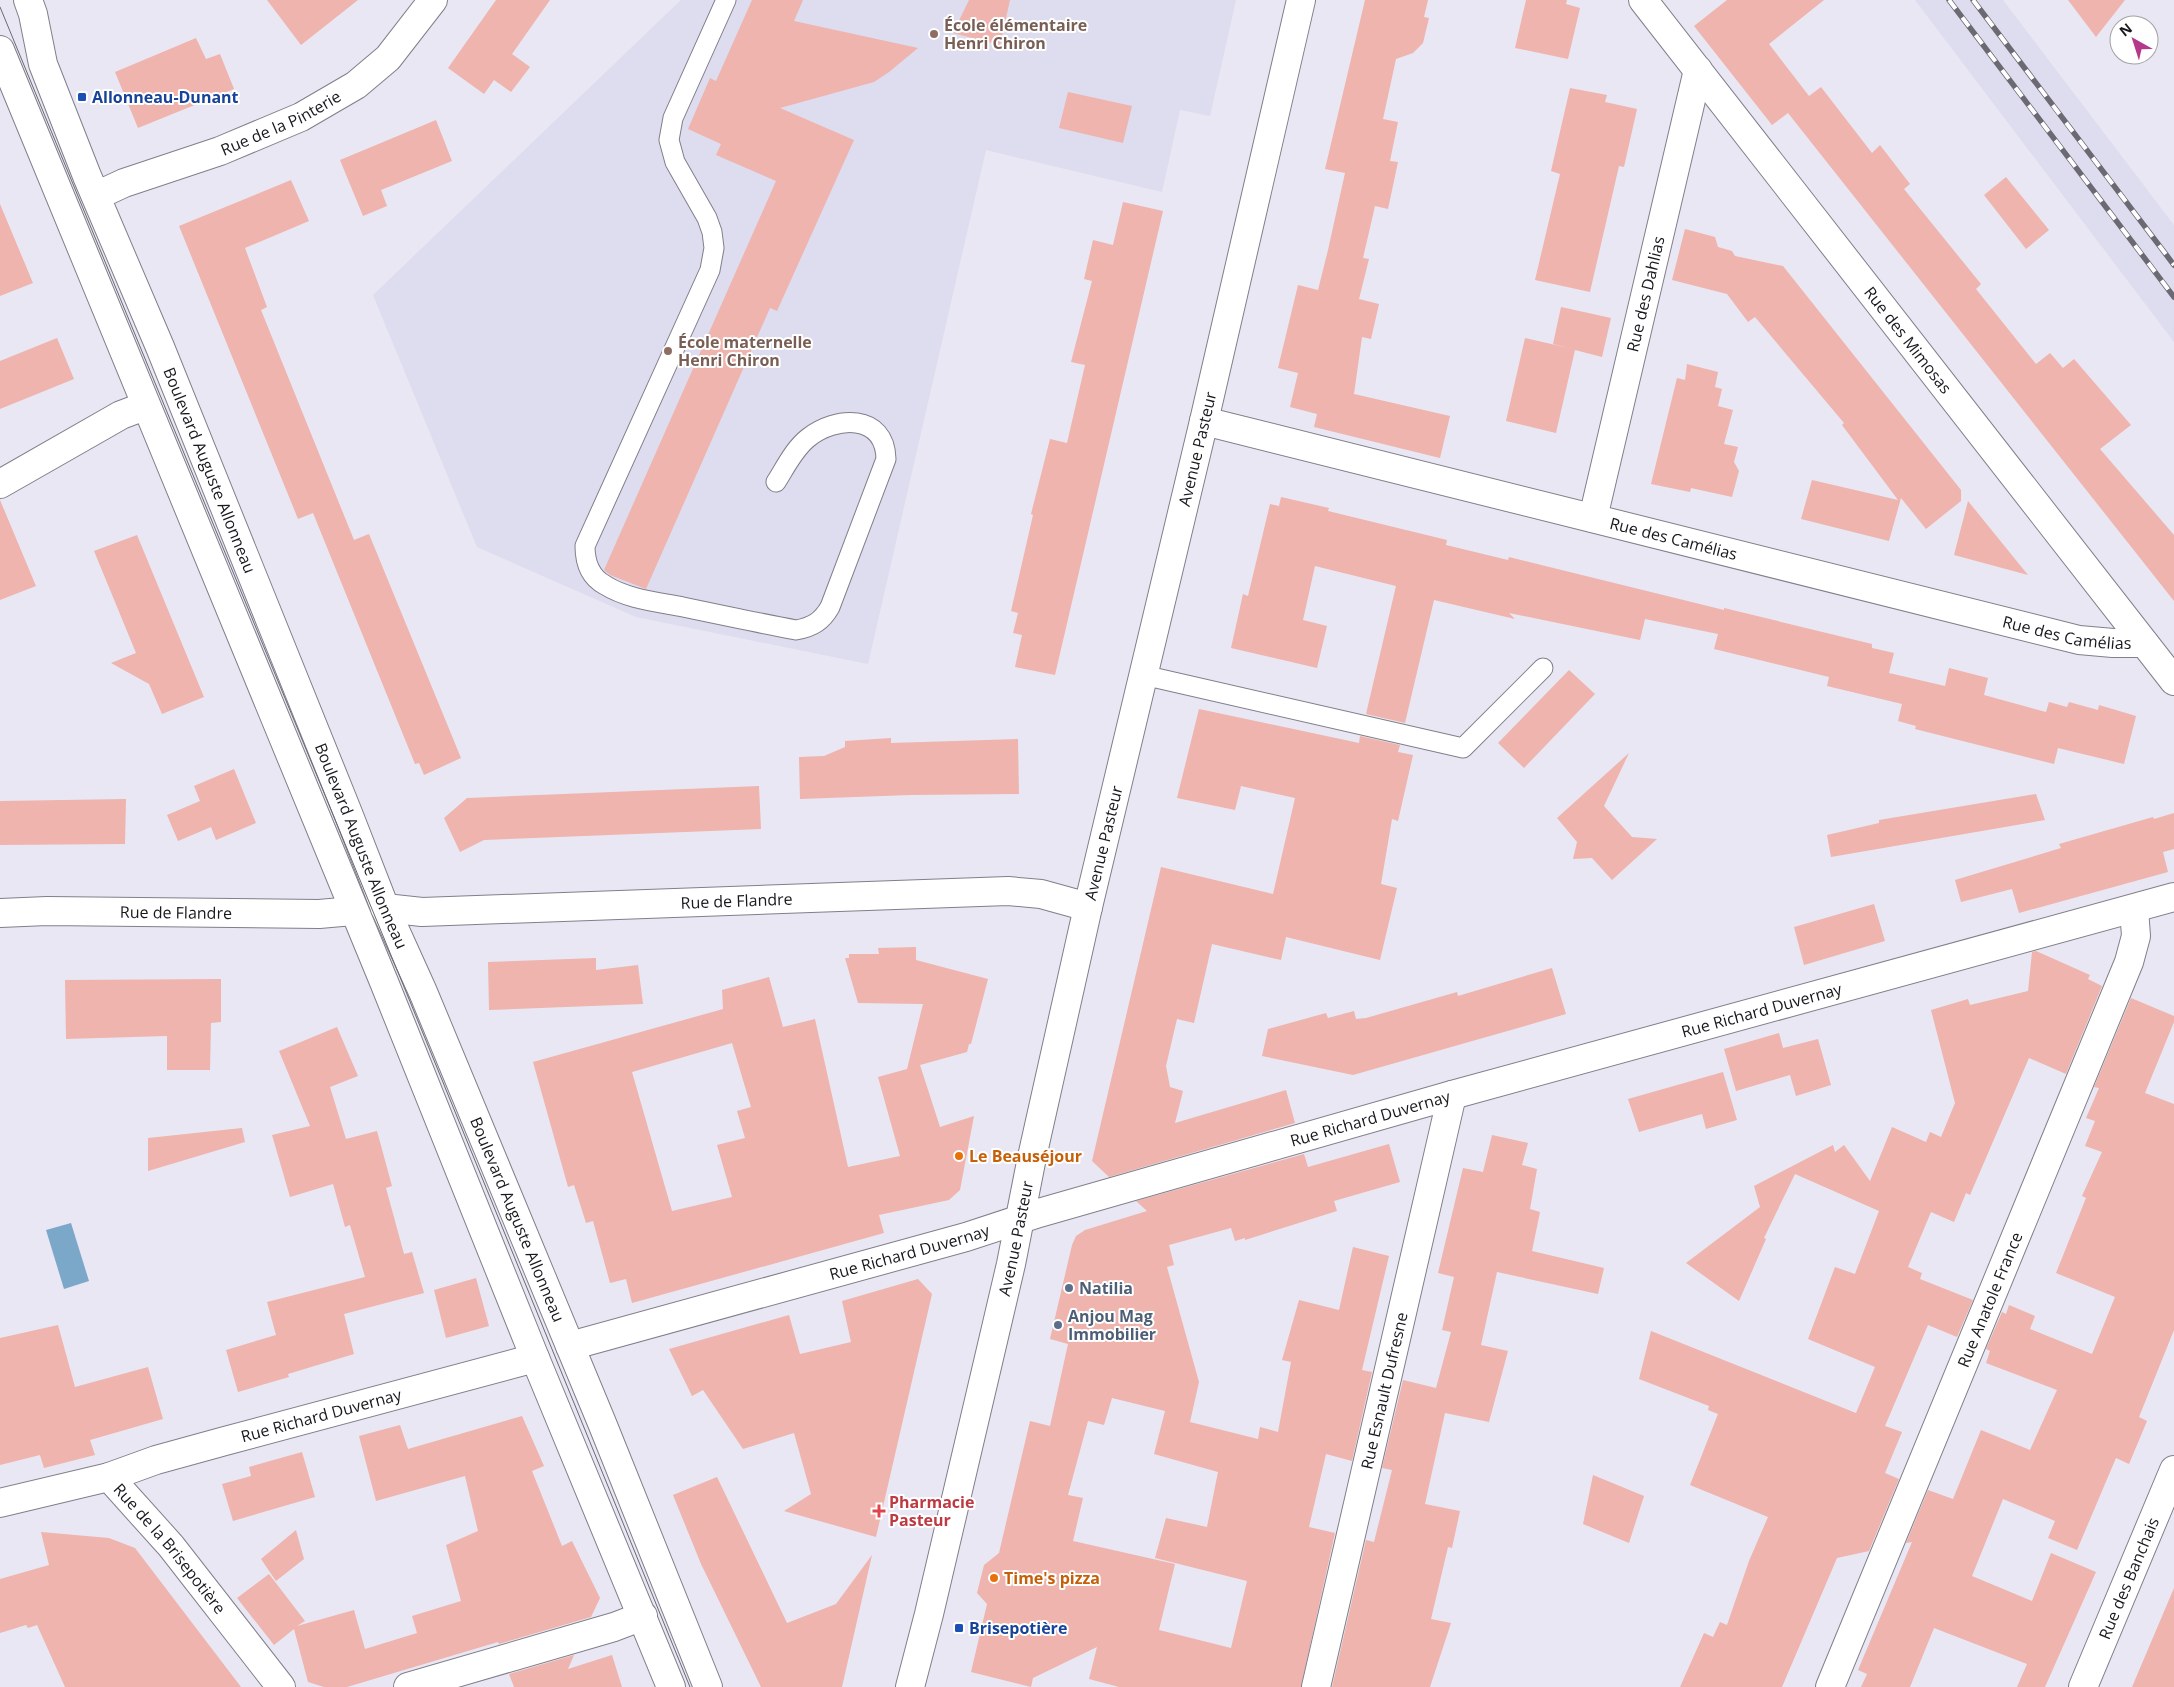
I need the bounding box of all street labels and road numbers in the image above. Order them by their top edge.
street label: Rue de la Pinterie [217,85,345,161]
street label: Rue des Dahlias [1621,234,1670,354]
street label: Rue des Mimosas [1859,282,1957,398]
street label: Boulevard Auguste Allonneau [158,364,261,576]
street label: Avenue Pasteur [1173,389,1221,508]
street label: Rue des Camélias [1607,512,1740,565]
street label: Rue des Camélias [2000,610,2131,654]
street label: Boulevard Auguste Allonneau [310,740,413,952]
street label: Avenue Pasteur [1079,783,1128,902]
street label: Rue de Flandre [680,888,793,914]
street label: Rue de Flandre [120,901,232,924]
street label: Rue Richard Duvernay [1679,977,1845,1043]
street label: Rue Richard Duvernay [1288,1085,1454,1152]
street label: Boulevard Auguste Allonneau [465,1113,570,1325]
street label: Avenue Pasteur [993,1178,1038,1298]
street label: Rue Richard Duvernay [827,1219,993,1285]
street label: Rue Anatole France [1952,1229,2027,1371]
street label: Rue Esnault Dufresne [1355,1310,1413,1471]
street label: Rue Richard Duvernay [238,1383,405,1447]
street label: Rue de la Brisepotière [109,1478,231,1618]
street label: Rue des Banchais [2093,1514,2164,1643]

